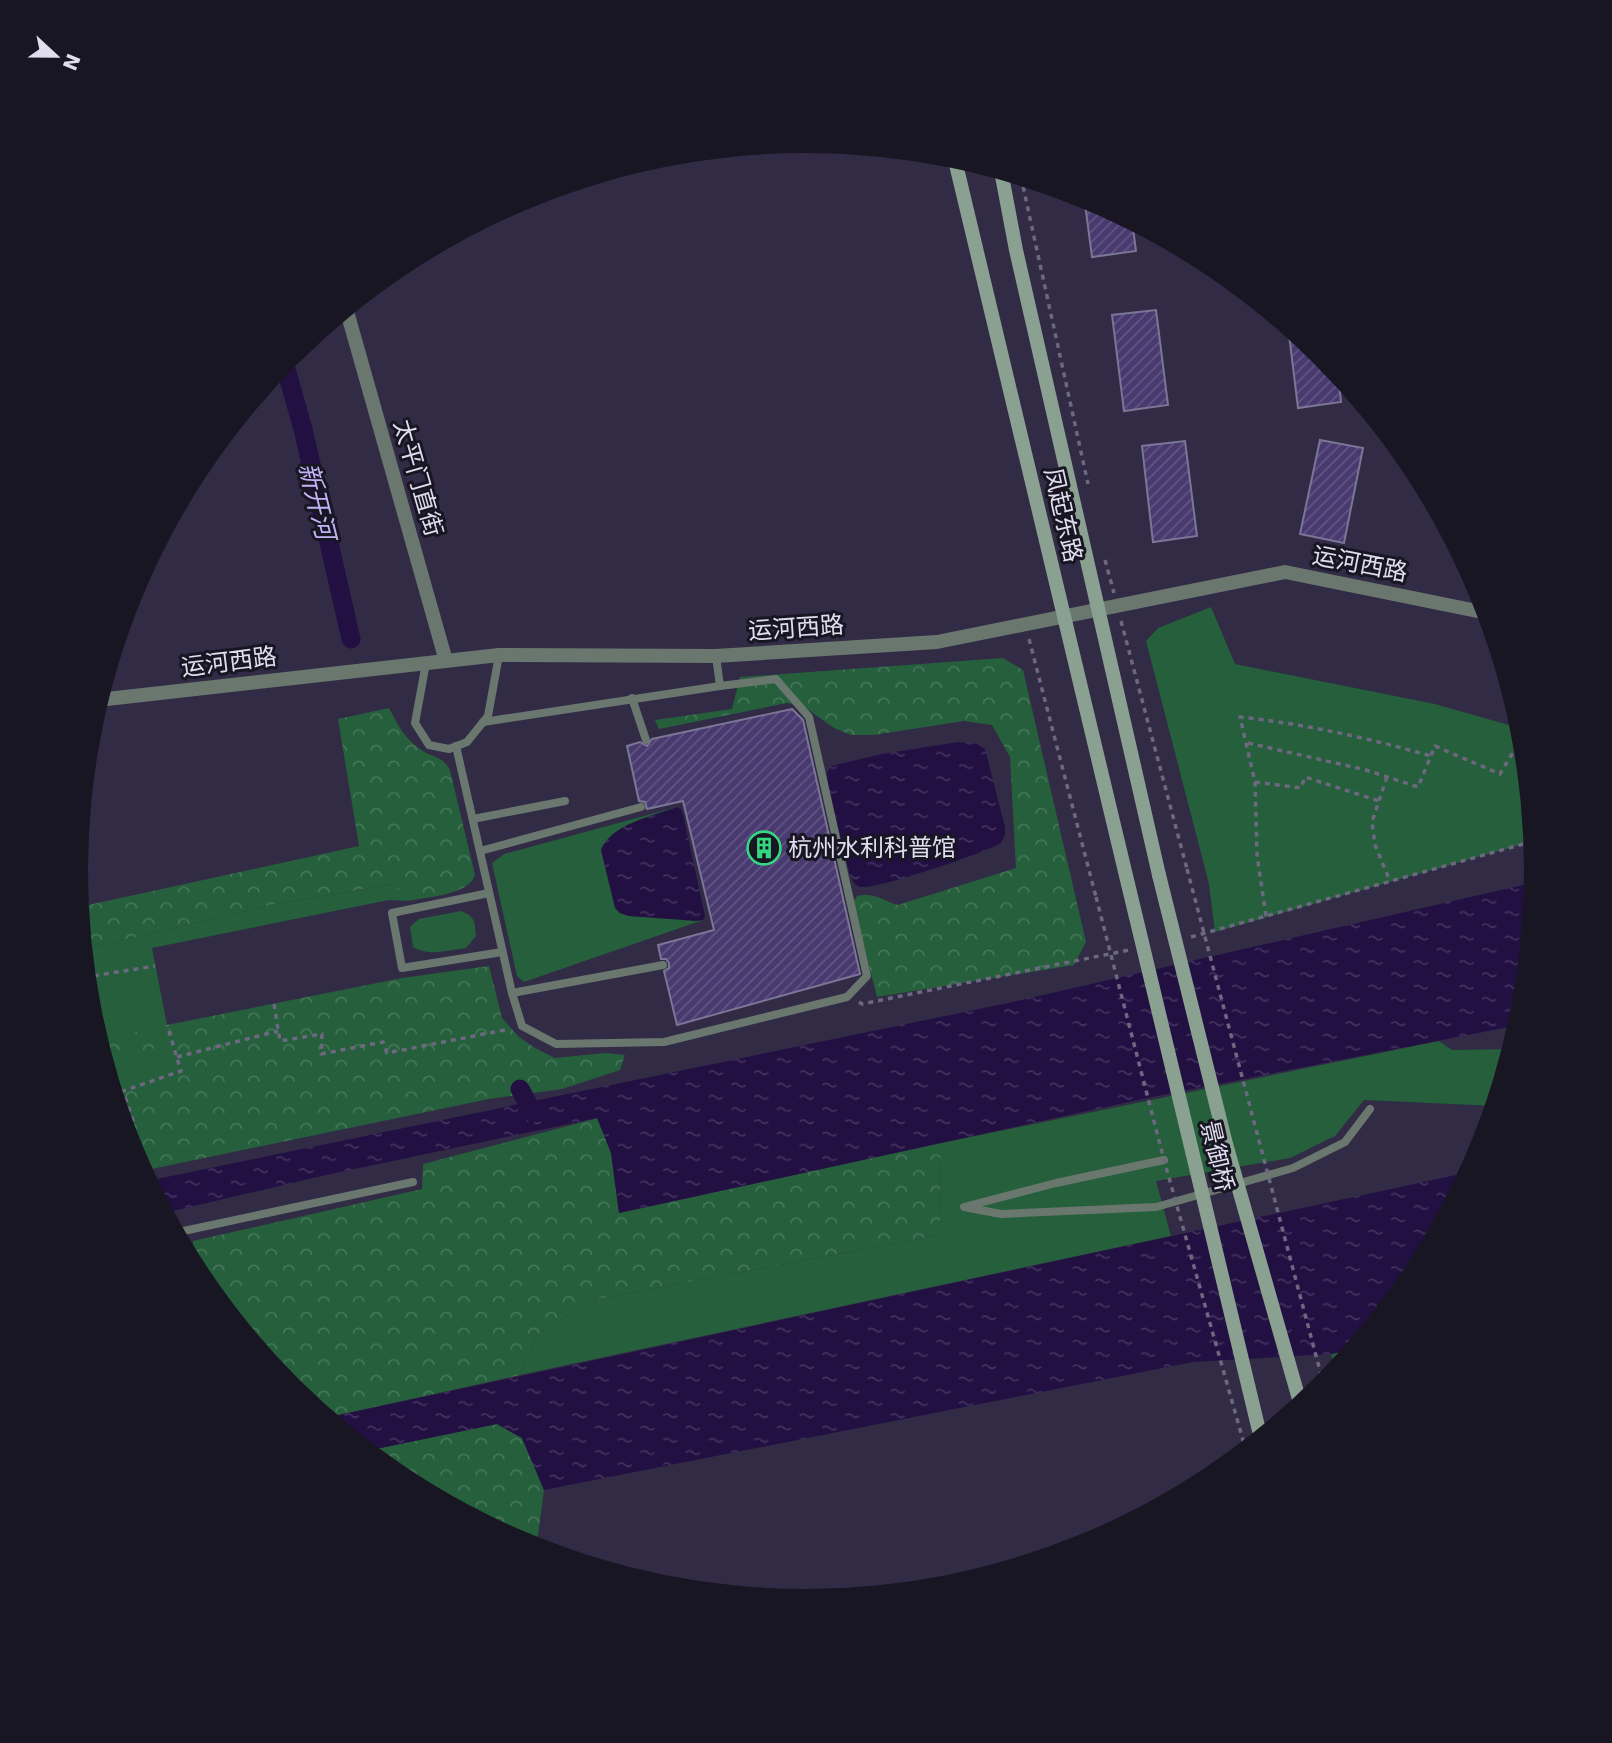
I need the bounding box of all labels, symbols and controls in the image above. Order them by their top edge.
north arrow [21,21,91,91]
text: N [59,51,85,74]
street label: 太平门直街 [388,416,448,540]
water label: 新开河 [293,460,342,547]
street label: 凤起东路 [1039,465,1087,565]
street label: 运河西路 [1310,541,1410,587]
street label: 运河西路 [747,611,845,645]
street label: 运河西路 [180,642,278,682]
building icon: 杭州水利科普馆 [745,829,783,867]
place label: 杭州水利科普馆 [788,834,956,862]
street label: 景御桥 [1195,1118,1239,1194]

